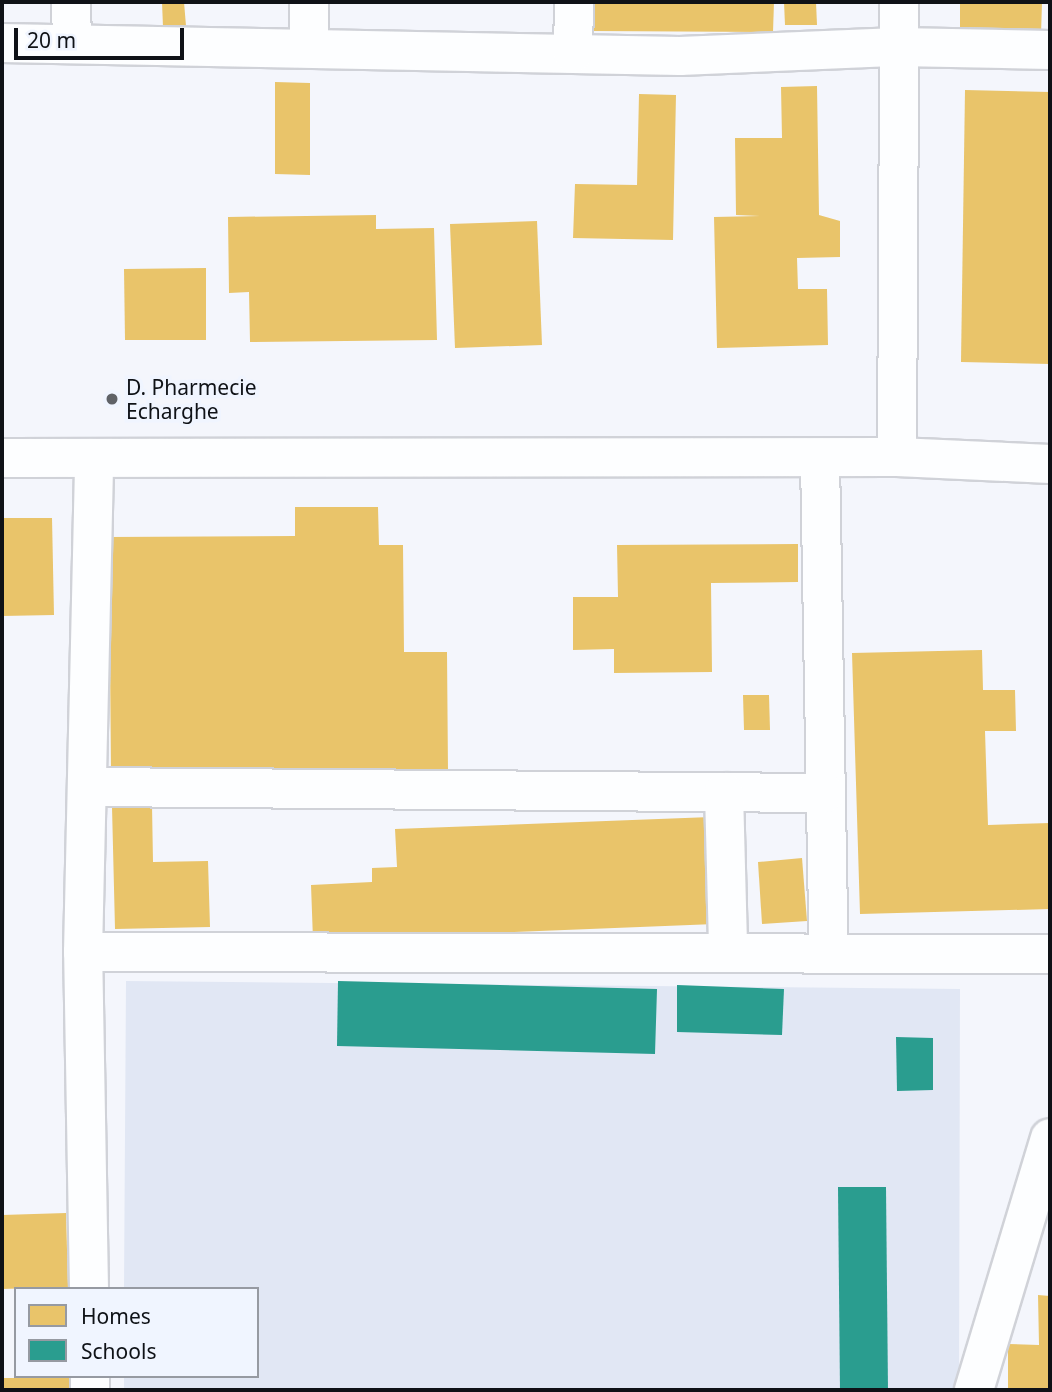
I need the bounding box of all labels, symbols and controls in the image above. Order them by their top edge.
scale bar [18,14,187,58]
text: 20 m [27,26,76,54]
place label: D. Pharmecie Echarghe [126,374,257,424]
marker: D. Pharmecie Echarghe [104,391,120,407]
legend [14,1287,259,1378]
text: Homes [81,1302,151,1330]
text: Schools [81,1337,156,1365]

